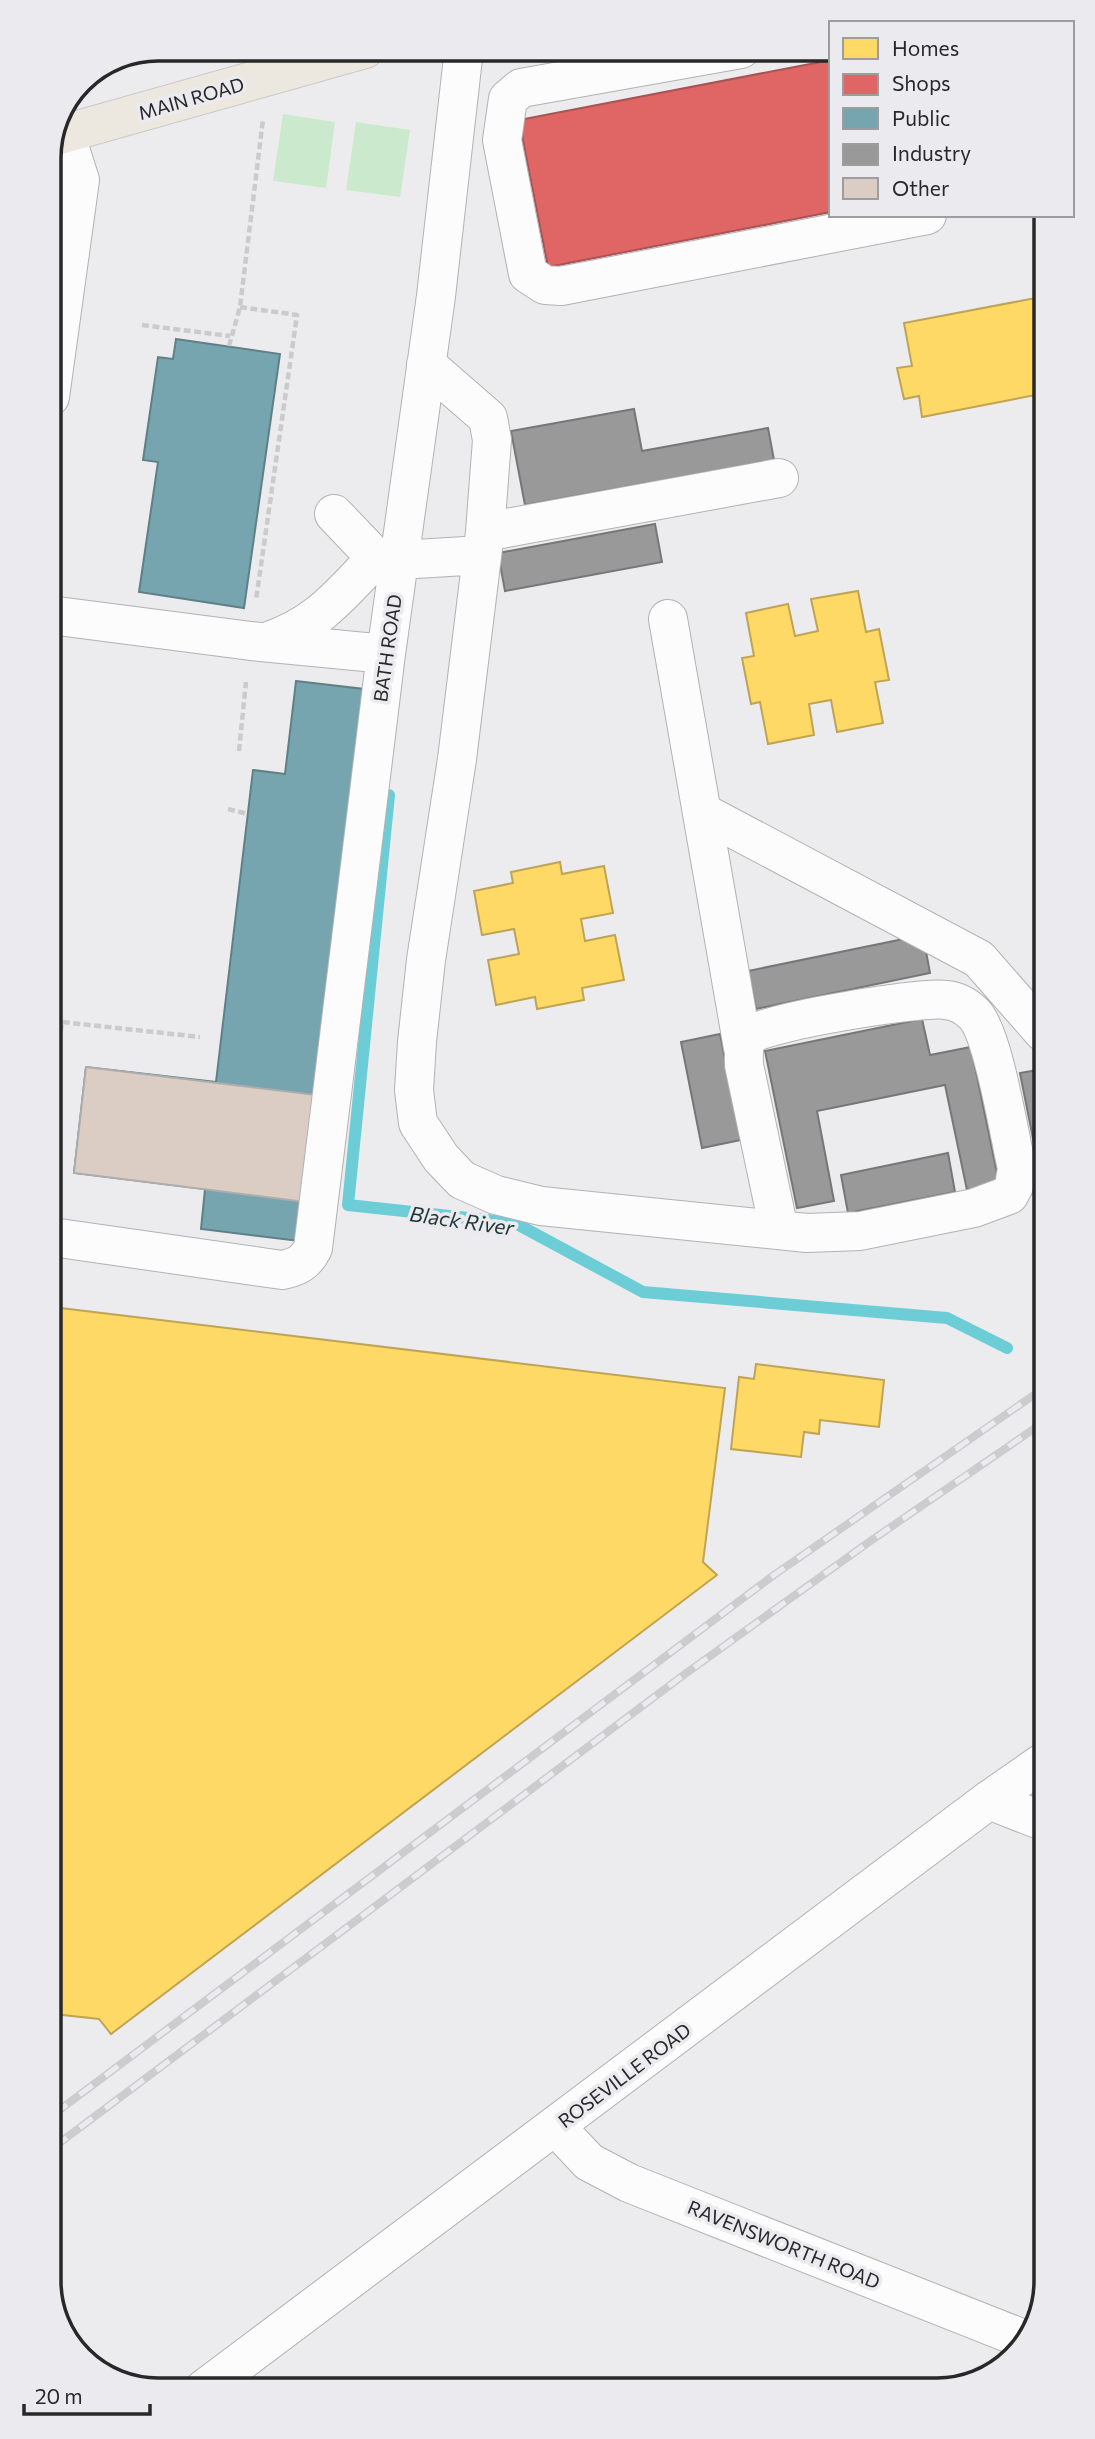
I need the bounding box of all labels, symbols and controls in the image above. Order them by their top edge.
legend [829,21,1074,217]
text: Homes [892,35,959,60]
text: Shops [892,70,951,95]
street label: MAIN ROAD [135,72,247,124]
text: Public [892,105,950,130]
text: Industry [892,140,971,165]
text: Other [892,175,949,200]
street label: BATH ROAD [368,593,406,703]
water label: Black River [408,1200,516,1240]
street label: ROSEVILLE ROAD [553,2018,695,2132]
street label: RAVENSWORTH ROAD [685,2195,883,2293]
scale bar [24,2372,150,2416]
text: 20 m [35,2383,83,2408]

